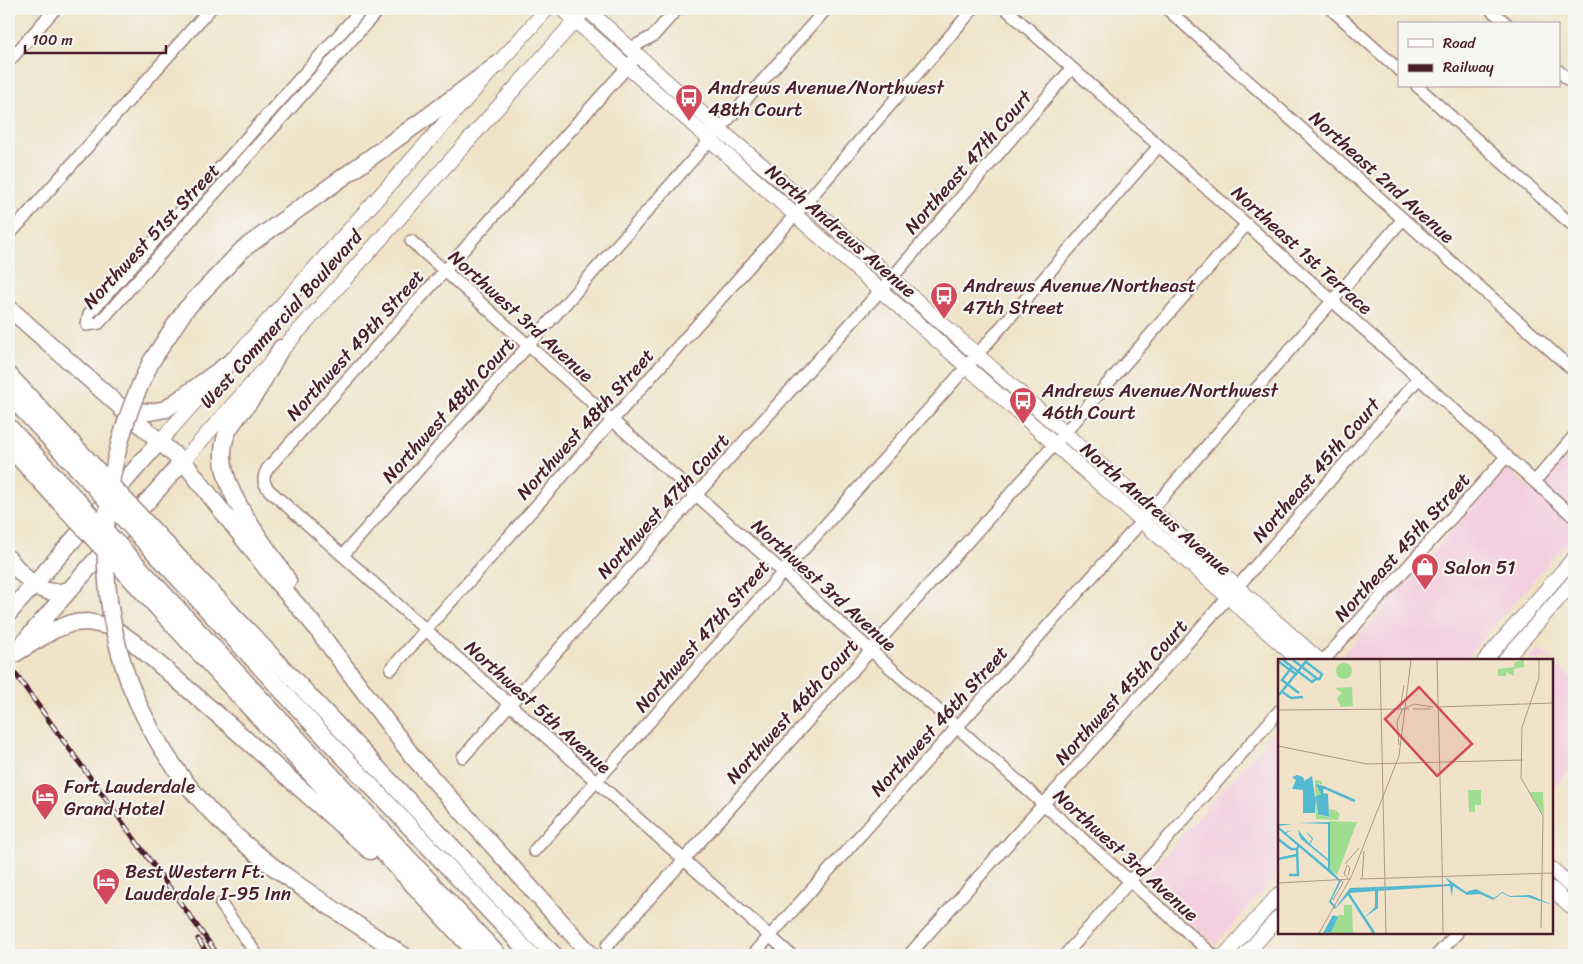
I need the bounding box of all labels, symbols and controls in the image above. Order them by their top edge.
scale bar [25,22,166,54]
legend [1398,22,1560,88]
text: 100 m [32,27,73,53]
text: Road [1443,30,1476,56]
text: Railway [1443,54,1494,80]
place label: Andrews Avenue/Northwest 48th Court [707,71,945,126]
street label: Northeast 47th Court [896,81,1041,242]
bus stop icon: Andrews Avenue/Northwest 48th Court [674,83,704,122]
street label: Northeast 2nd Avenue [1301,102,1463,252]
street label: Northwest 51st Street [74,155,228,317]
street label: North Andrews Avenue [758,156,925,307]
street label: Northeast 1st Terrace [1223,177,1381,323]
street label: West Commercial Boulevard [191,221,371,416]
street label: Northwest 3rd Avenue [440,241,602,391]
street label: Northwest 49th Street [277,261,433,429]
place label: Andrews Avenue/Northeast 47th Street [962,269,1196,324]
bus stop icon: Andrews Avenue/Northeast 47th Street [929,281,959,320]
street label: Northwest 48th Court [373,329,523,491]
street label: Northwest 48th Street [508,341,662,507]
place label: Andrews Avenue/Northwest 46th Court [1041,374,1279,429]
bus stop icon: Andrews Avenue/Northwest 46th Court [1008,386,1038,425]
street label: Northeast 45th Court [1243,389,1389,550]
street label: Northwest 47th Court [588,426,738,586]
street label: North Andrews Avenue [1073,434,1240,585]
street label: Northeast 45th Street [1325,465,1479,629]
street label: Northwest 3rd Avenue [743,510,905,660]
place label: Salon 51 [1444,551,1515,584]
street label: Northwest 47th Street [626,552,778,720]
shop icon: Salon 51 [1410,552,1440,591]
street label: Northwest 45th Court [1046,611,1196,773]
street label: Northwest 46th Court [717,631,867,791]
street label: Northwest 5th Avenue [457,632,619,782]
street label: Northwest 46th Street [862,638,1016,804]
inset map [1278,659,1553,934]
place label: Fort Lauderdale Grand Hotel [64,770,195,825]
street label: Northwest 3rd Avenue [1045,780,1207,930]
hotel icon: Fort Lauderdale Grand Hotel [30,782,60,821]
place label: Best Western Ft. Lauderdale I-95 Inn [125,855,291,910]
hotel icon: Best Western Ft. Lauderdale I-95 Inn [91,867,121,906]

